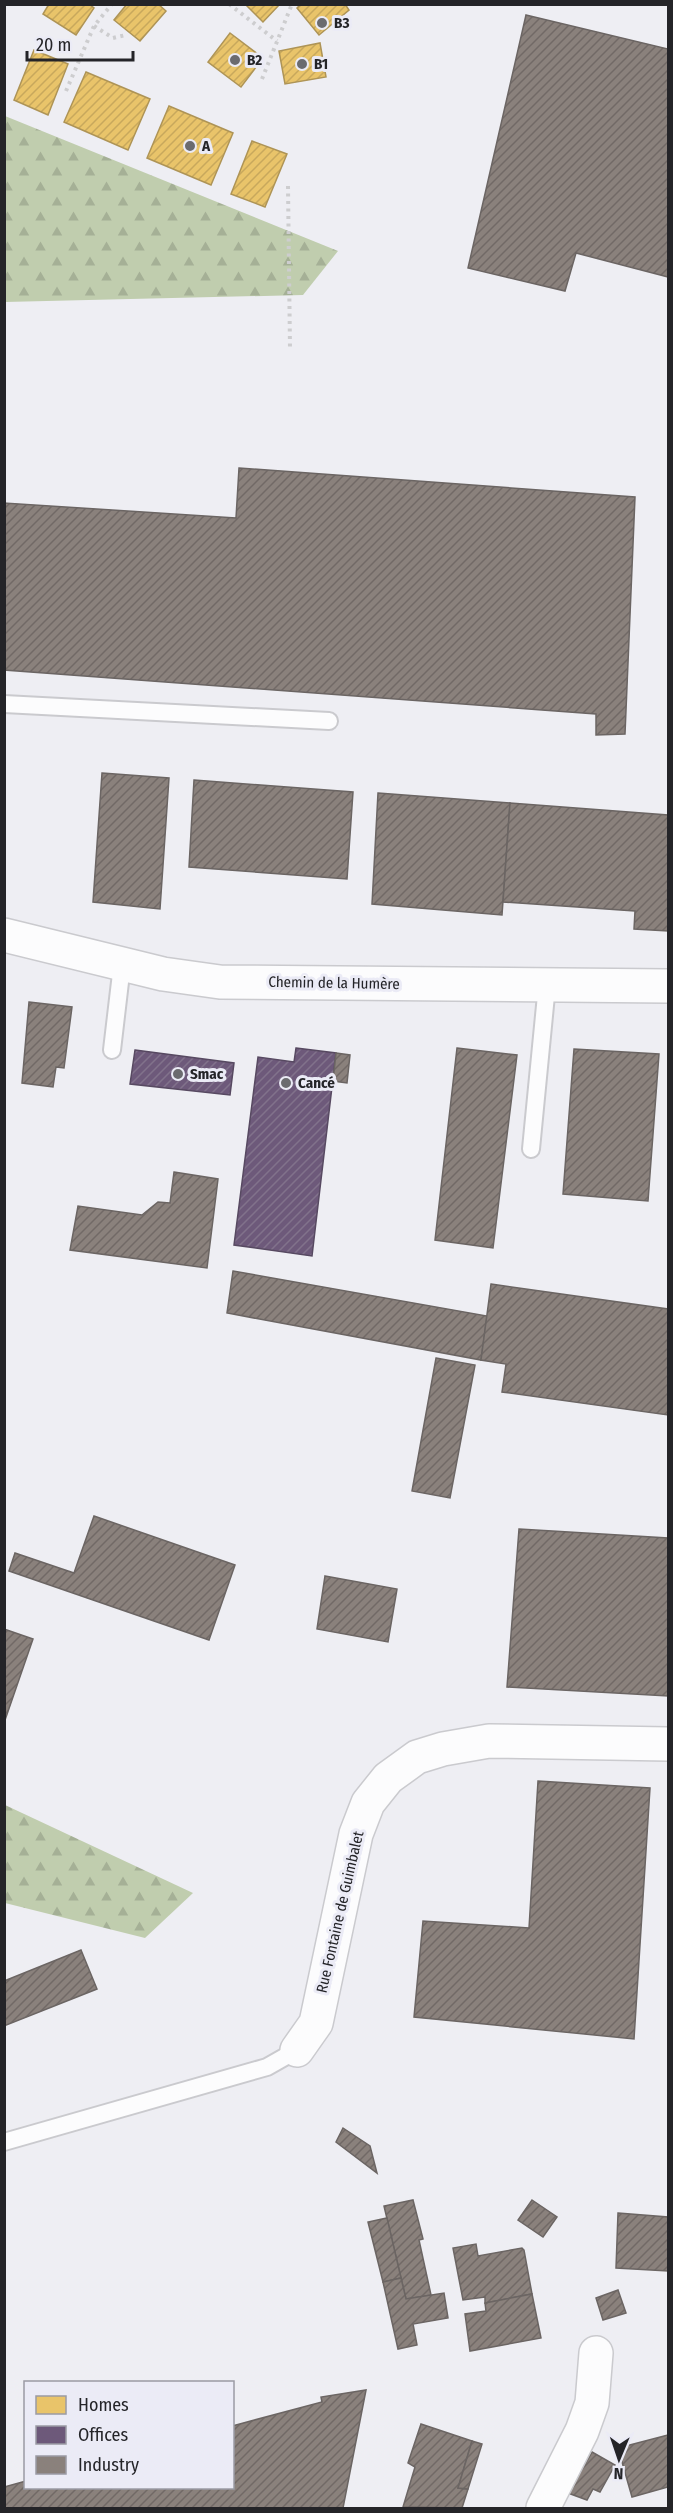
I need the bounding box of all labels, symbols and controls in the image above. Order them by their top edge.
place label: B3 [334,14,349,32]
marker: B3 [315,16,329,30]
scale bar [27,24,134,62]
text: 20 m [36,34,71,56]
place label: B2 [247,51,262,69]
marker: B2 [228,53,242,67]
place label: B1 [314,55,328,73]
marker: B1 [295,57,309,71]
place label: A [201,137,211,155]
marker: A [183,139,197,153]
street label: Chemin de la Humère [268,973,400,993]
place label: Smac [190,1065,224,1083]
marker: Smac [171,1067,185,1081]
place label: Cancé [298,1074,335,1092]
marker: Cancé [279,1076,293,1090]
street label: Rue Fontaine de Guimbalet [313,1829,367,1995]
legend [24,2381,234,2489]
text: Homes [78,2394,129,2416]
text: Offices [78,2424,128,2446]
north arrow [589,2429,649,2489]
text: Industry [78,2454,139,2476]
text: N [613,2464,624,2483]

